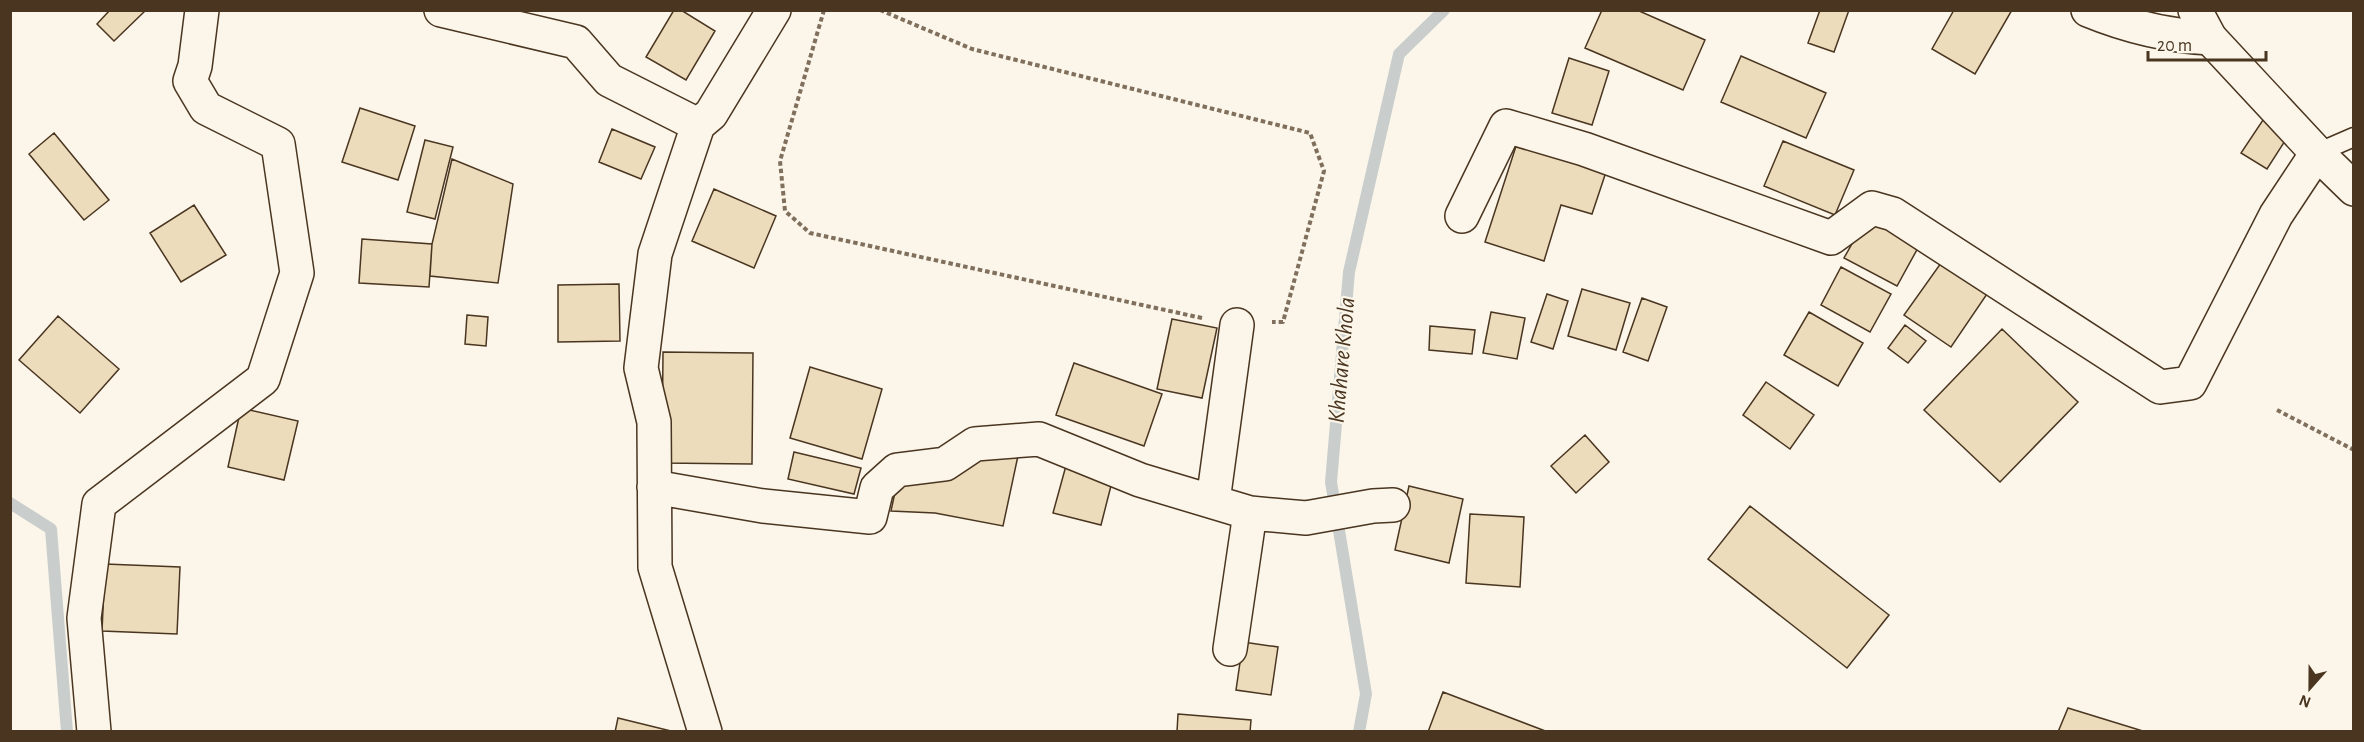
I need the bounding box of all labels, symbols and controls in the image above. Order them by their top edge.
scale bar [2148,24,2266,62]
text: 20 m [2157,37,2192,55]
water label: Khahare Khola [1325,296,1359,424]
north arrow [2280,658,2340,718]
text: N [2297,692,2313,711]

